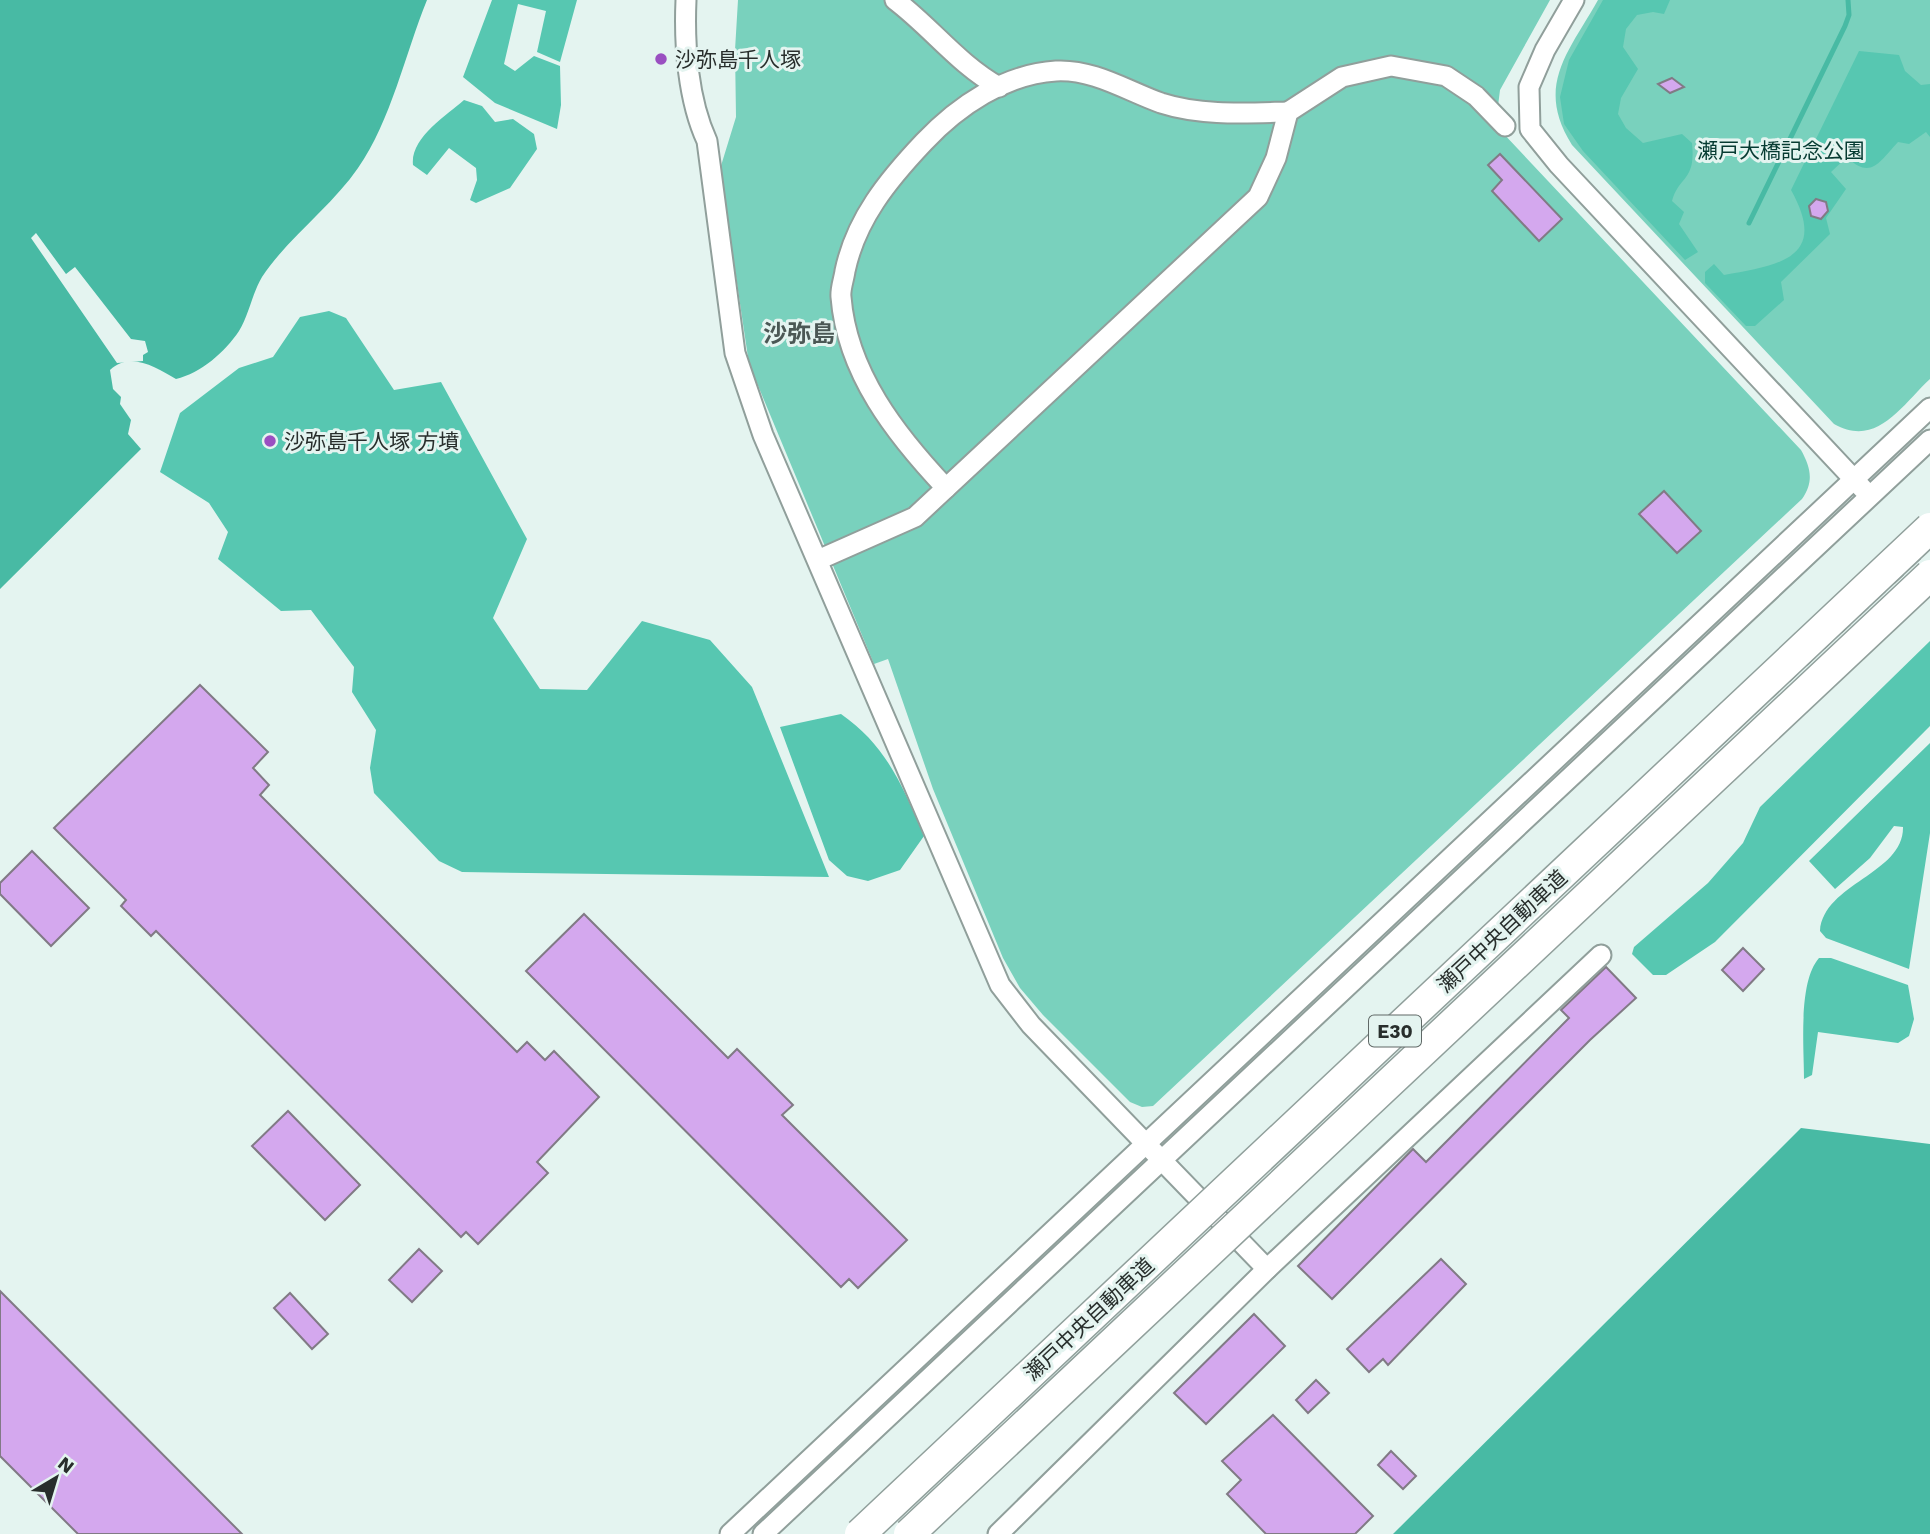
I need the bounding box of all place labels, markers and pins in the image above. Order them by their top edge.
place label: 沙弥島千人塚 [675,47,801,72]
marker: 沙弥島千人塚 [653,51,669,67]
place label: 沙弥島千人塚 方墳 [284,429,459,454]
marker: 沙弥島千人塚 方墳 [262,433,278,449]

